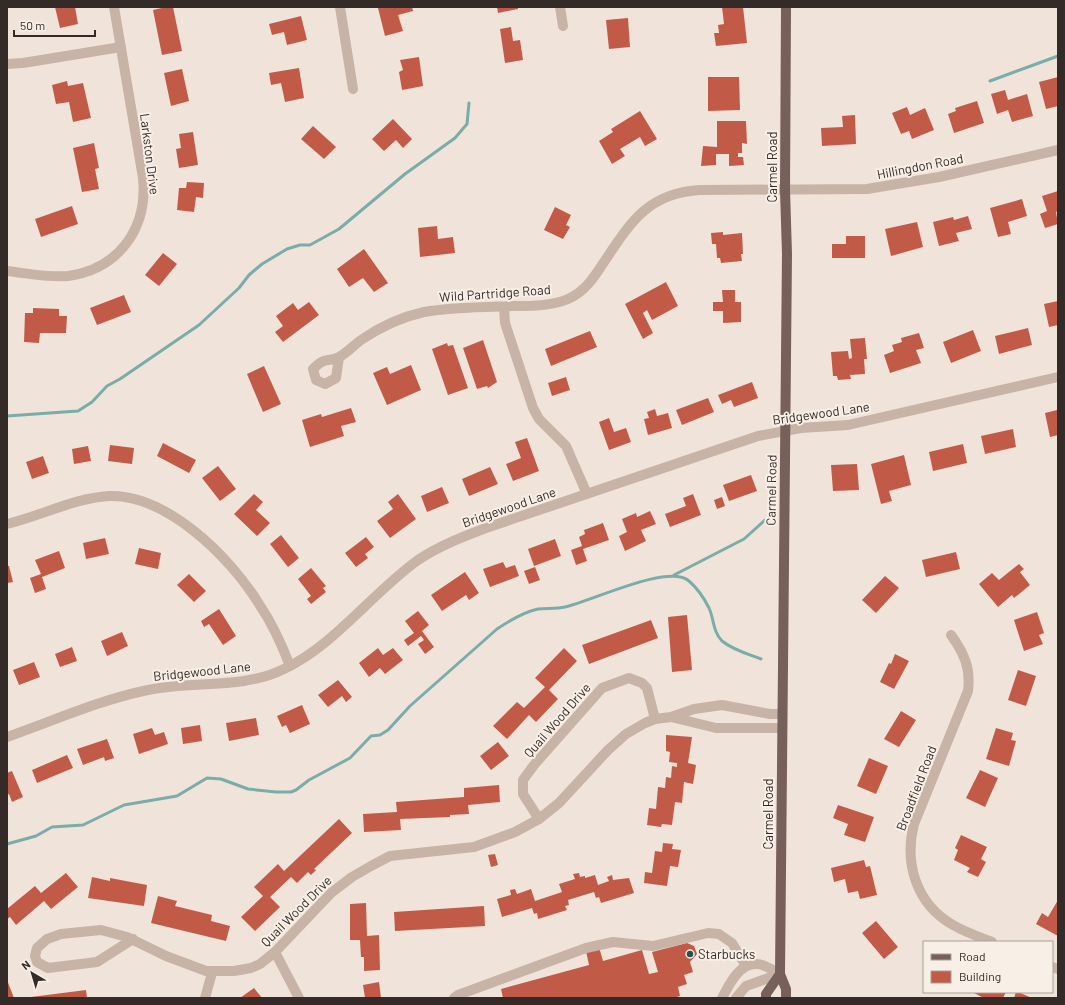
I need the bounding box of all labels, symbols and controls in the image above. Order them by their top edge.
scale bar [14,12,95,38]
text: 50 m [20,18,45,32]
street label: Larkston Drive [137,113,163,196]
street label: Carmel Road [764,131,780,203]
street label: Hillingdon Road [875,150,965,182]
street label: Wild Partridge Road [439,281,551,305]
street label: Bridgewood Lane [771,398,871,428]
street label: Carmel Road [762,454,780,526]
street label: Bridgewood Lane [460,483,558,531]
street label: Bridgewood Lane [152,658,252,684]
street label: Quail Wood Drive [520,679,594,761]
street label: Broadfield Road [892,743,940,833]
street label: Carmel Road [760,778,776,850]
street label: Quail Wood Drive [257,872,335,950]
legend [923,941,1053,993]
place label: Starbucks [698,946,755,962]
marker: Starbucks [685,949,695,959]
text: Road [959,949,986,963]
north arrow [12,953,52,993]
text: N [19,957,32,972]
text: Building [959,969,1001,983]

